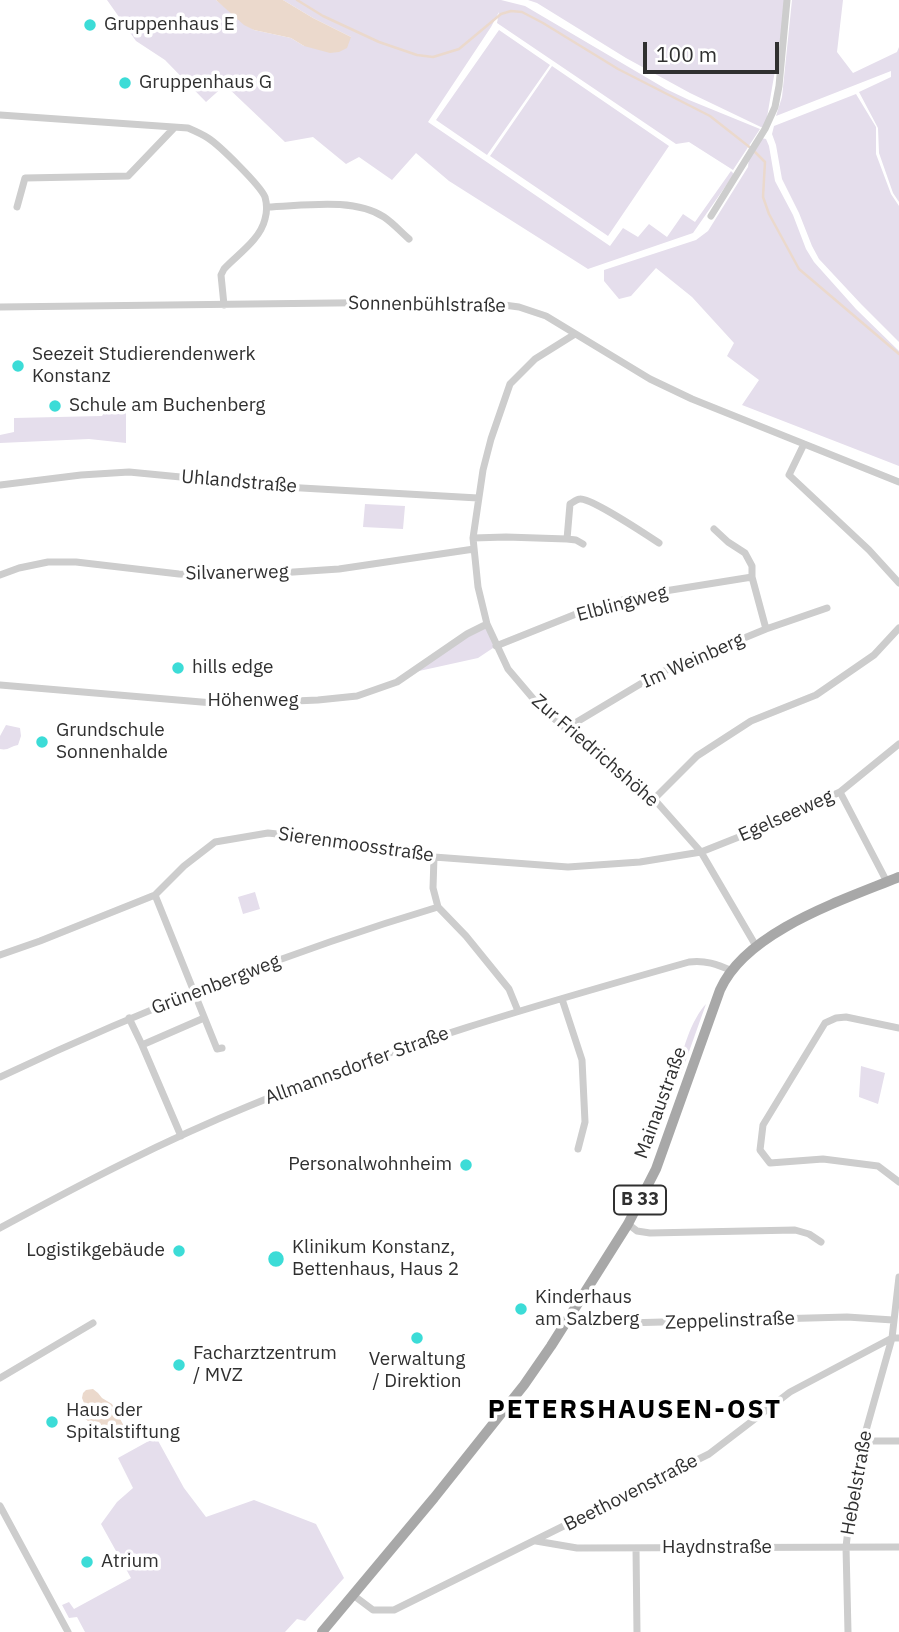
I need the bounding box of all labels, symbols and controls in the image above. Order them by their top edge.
place label: Gruppenhaus E [104,14,235,36]
marker: Gruppenhaus E [82,17,98,33]
scale bar [647,28,783,72]
text: 100 m [656,40,717,68]
place label: Gruppenhaus G [139,72,272,94]
marker: Gruppenhaus G [117,75,133,91]
street label: Sonnenbühlstraße [348,292,506,318]
place label: Seezeit Studierendenwerk Konstanz [32,344,256,388]
marker: Seezeit Studierendenwerk Konstanz [10,358,26,374]
place label: Schule am Buchenberg [69,395,265,417]
marker: Schule am Buchenberg [47,398,63,414]
street label: Uhlandstraße [180,466,298,498]
street label: Silvanerweg [185,561,289,585]
street label: Elblingweg [574,581,670,627]
street label: Im Weinberg [638,628,748,694]
place label: hills edge [192,657,273,679]
marker: hills edge [170,660,186,676]
street label: Höhenweg [208,690,298,712]
street label: Zur Friedrichshöhe [527,690,663,812]
place label: Grundschule Sonnenhalde [56,720,168,764]
marker: Grundschule Sonnenhalde [34,734,50,750]
street label: Egelseeweg [735,785,837,847]
street label: Sierenmoosstraße [277,823,435,867]
street label: Grünenbergweg [148,950,284,1020]
street label: Allmannsdorfer Straße [262,1022,452,1110]
street label: Mainaustraße [630,1044,692,1162]
place label: Personalwohnheim [288,1154,452,1176]
marker: Personalwohnheim [458,1157,474,1173]
road number: B 33 [614,1185,666,1214]
place label: Klinikum Konstanz, Bettenhaus, Haus 2 [292,1237,459,1281]
place label: Logistikgebäude [26,1240,165,1262]
marker: Logistikgebäude [171,1243,187,1259]
marker: Klinikum Konstanz, Bettenhaus, Haus 2 [266,1249,286,1269]
place label: Kinderhaus am Salzberg [535,1287,639,1331]
marker: Kinderhaus am Salzberg [513,1301,529,1317]
street label: Zeppelinstraße [665,1307,795,1335]
marker: Verwaltung / Direktion [409,1330,425,1346]
place label: Facharztzentrum / MVZ [193,1343,337,1387]
place label: Verwaltung / Direktion [369,1349,465,1393]
marker: Facharztzentrum / MVZ [171,1357,187,1373]
district label: PETERSHAUSEN-OST [490,1394,780,1426]
place label: Haus der Spitalstiftung [66,1400,180,1444]
marker: Haus der Spitalstiftung [44,1414,60,1430]
street label: Hebelstraße [837,1429,877,1537]
street label: Beethovenstraße [560,1449,702,1537]
street label: Haydnstraße [662,1537,772,1559]
place label: Atrium [101,1551,159,1573]
marker: Atrium [79,1554,95,1570]

